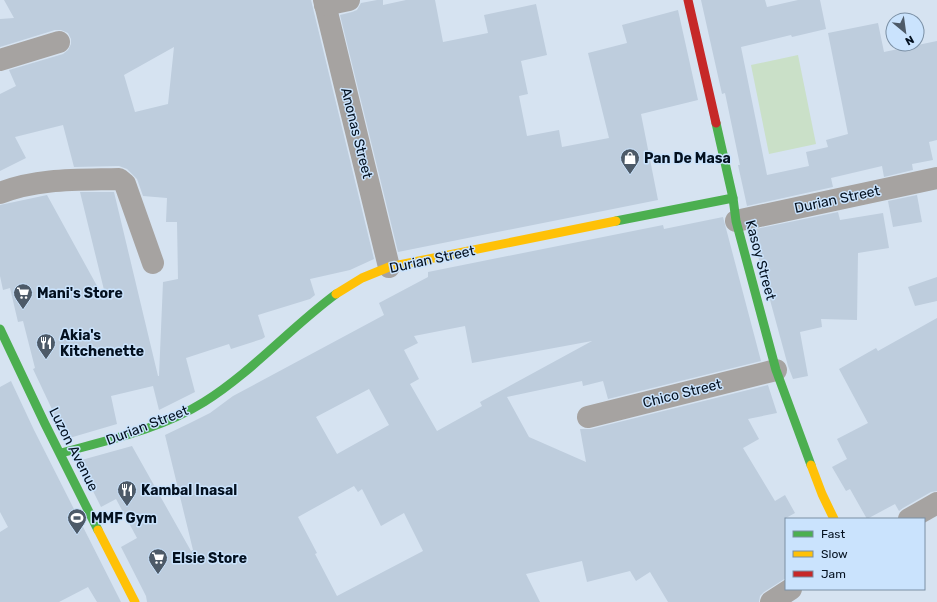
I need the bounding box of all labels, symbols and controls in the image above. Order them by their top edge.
north arrow [885,12,925,52]
text: N [903,33,916,48]
street label: Anonas Street [337,86,376,181]
shop icon: Pan De Masa [619,147,641,175]
place label: Pan De Masa [644,150,731,167]
street label: Durian Street [793,182,882,217]
street label: Kasoy Street [742,218,780,303]
street label: Durian Street [388,242,477,277]
supermarket icon: Mani's Store [12,282,34,310]
place label: Mani's Store [37,285,123,302]
place label: Akia's Kitchenette [60,327,144,360]
restaurant icon: Akia's Kitchenette [35,332,57,360]
street label: Chico Street [641,375,724,412]
street label: Durian Street [104,402,191,449]
street label: Luzon Avenue [45,405,102,494]
restaurant icon: Kambal Inasal [116,479,138,507]
place label: Kambal Inasal [141,482,237,499]
sports icon: MMF Gym [66,507,88,535]
place label: MMF Gym [91,510,157,527]
legend [785,518,925,590]
text: Fast [821,527,845,541]
supermarket icon: Elsie Store [147,547,169,575]
text: Slow [821,547,848,561]
place label: Elsie Store [172,550,247,567]
text: Jam [821,567,846,581]

